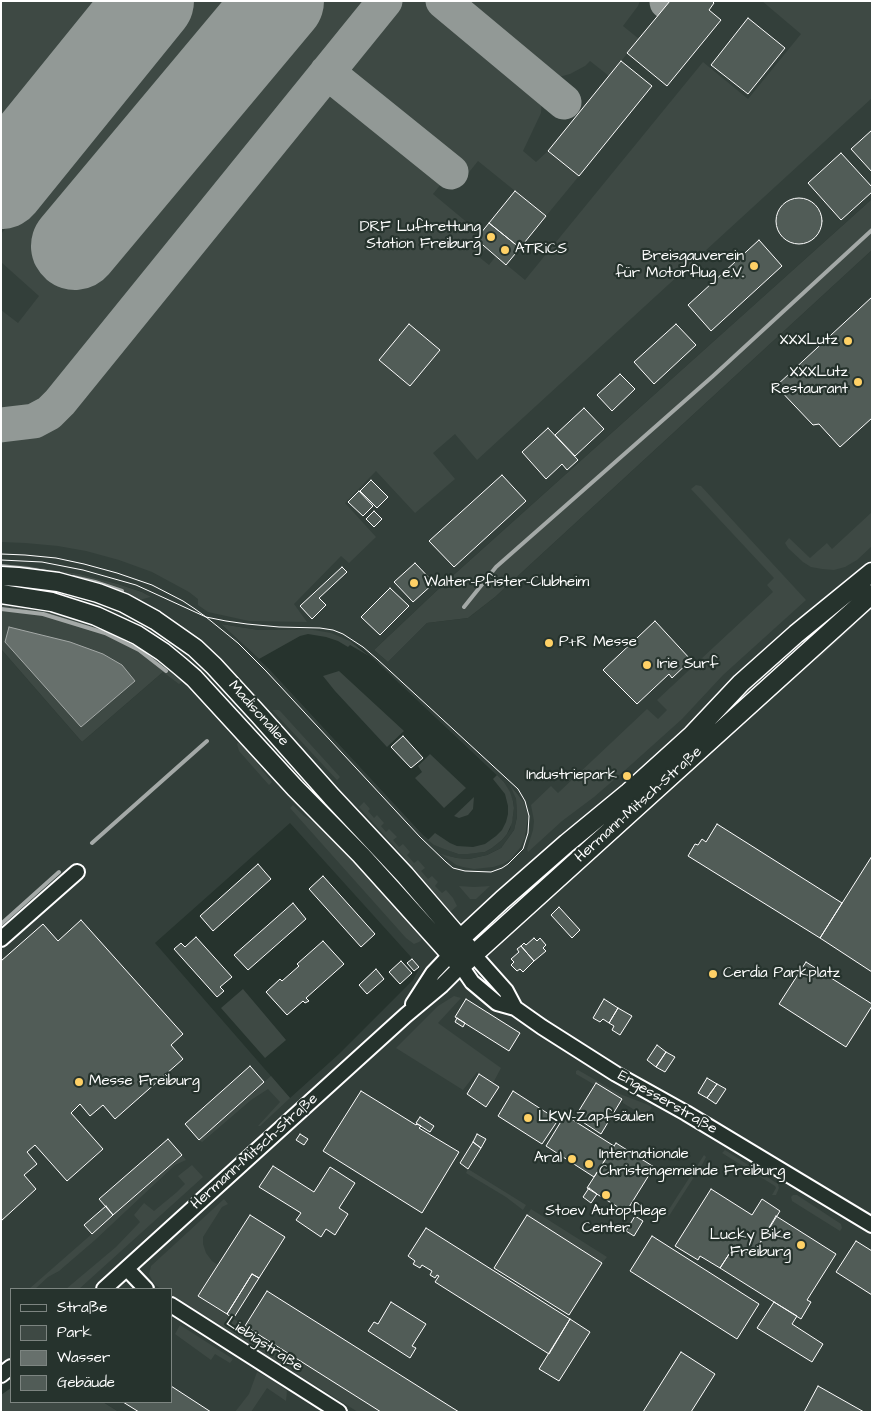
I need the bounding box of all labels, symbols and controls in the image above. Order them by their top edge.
place label: DRF Luftrettung Station Freiburg [360,219,481,254]
marker: DRF Luftrettung Station Freiburg [485,231,497,243]
place label: ATRiCS [515,241,567,259]
marker: ATRiCS [499,244,511,256]
place label: Breisgauverein für Motorflug e.V. [615,248,744,283]
marker: Breisgauverein für Motorflug e.V. [748,260,760,272]
place label: XXXLutz [780,332,838,350]
marker: XXXLutz [842,335,854,347]
place label: XXXLutz Restaurant [771,364,848,399]
marker: XXXLutz Restaurant [852,376,864,388]
place label: Walter-Pfister-Clubheim [424,574,589,592]
marker: Walter-Pfister-Clubheim [408,577,420,589]
place label: P+R Messe [559,634,637,652]
marker: P+R Messe [543,637,555,649]
place label: Irie Surf [657,656,718,674]
marker: Irie Surf [641,659,653,671]
street label: Madisonallee [224,677,292,751]
street label: Hermann-Mitsch-Straße [572,743,706,867]
place label: Industriepark [526,767,617,785]
marker: Industriepark [621,770,633,782]
place label: Cerdia Parkplatz [723,965,840,983]
marker: Cerdia Parkplatz [707,968,719,980]
street label: Engesserstraße [614,1067,720,1139]
place label: Messe Freiburg [89,1073,200,1091]
marker: Messe Freiburg [73,1076,85,1088]
street label: Hermann-Mitsch-Straße [188,1090,322,1214]
place label: LKW-Zapfsäulen [538,1109,654,1127]
marker: LKW-Zapfsäulen [522,1112,534,1124]
place label: Internationale Christengemeinde Freiburg [599,1146,785,1181]
place label: Aral [534,1150,562,1168]
marker: Aral [566,1153,578,1165]
marker: Internationale Christengemeinde Freiburg [583,1158,595,1170]
marker: Stoev Autopflege Center [600,1189,612,1201]
place label: Stoev Autopflege Center [545,1203,667,1238]
place label: Lucky Bike Freiburg [710,1227,791,1262]
marker: Lucky Bike Freiburg [795,1239,807,1251]
legend [10,1288,172,1403]
text: Straße [57,1297,107,1318]
street label: Liebigstraße [222,1314,306,1376]
text: Park [57,1322,92,1343]
text: Wasser [57,1347,110,1368]
text: Gebäude [57,1372,115,1393]

